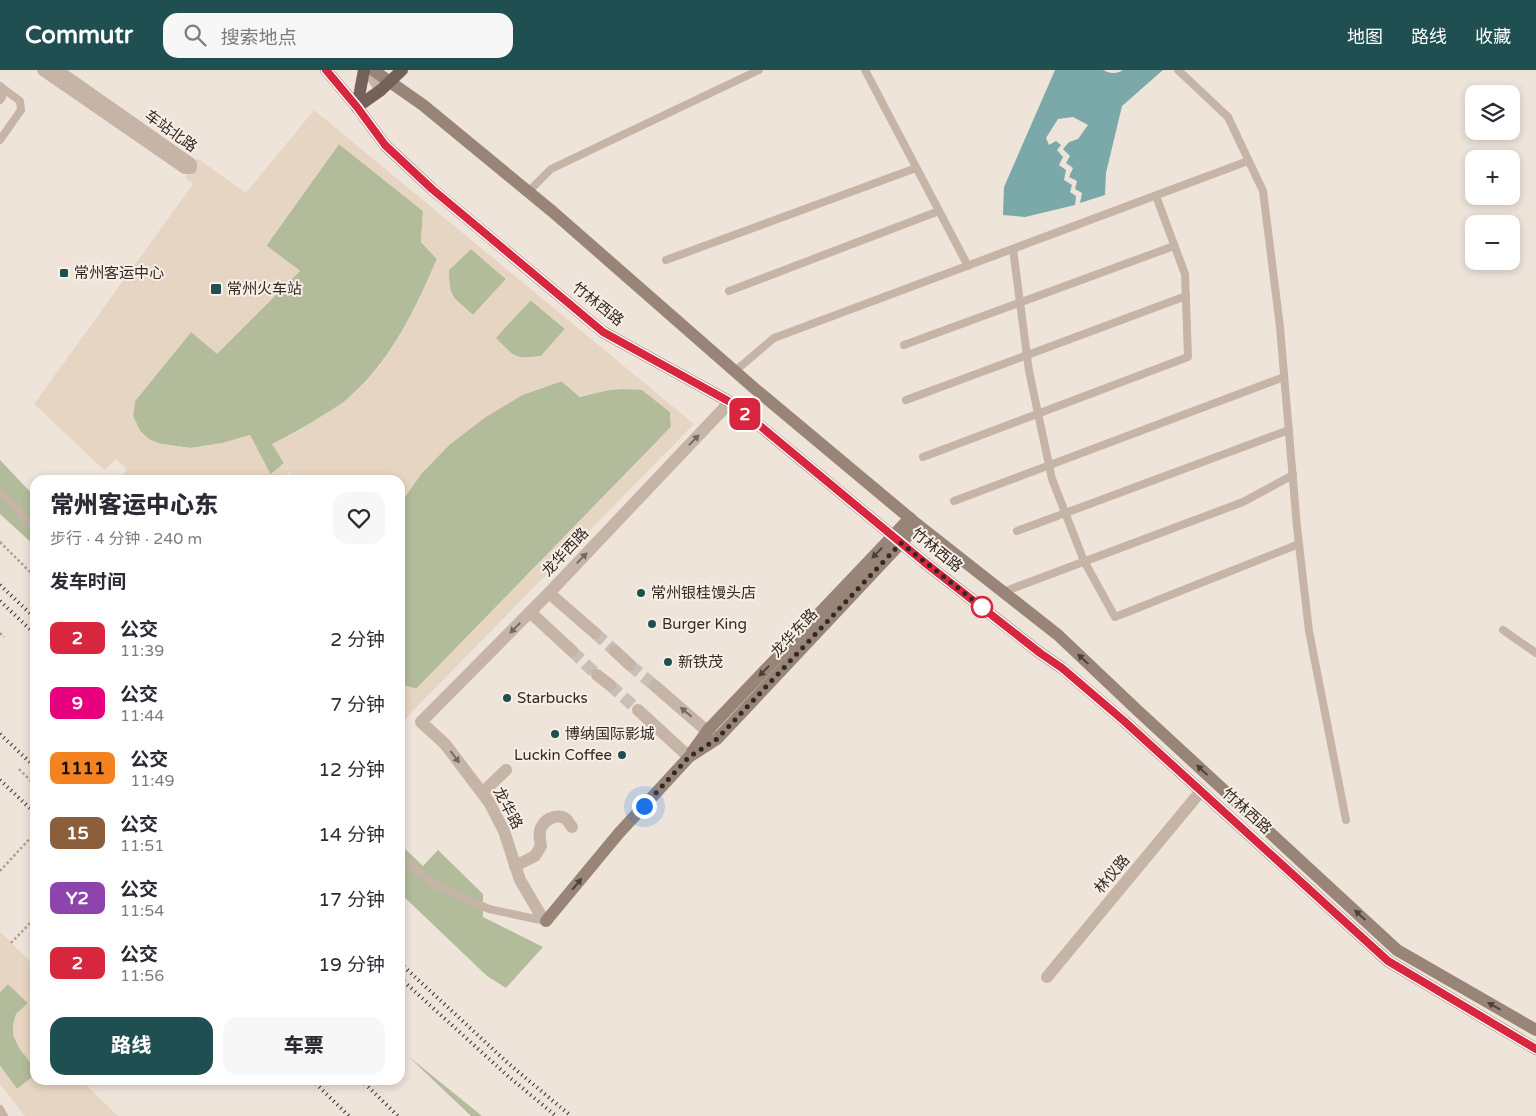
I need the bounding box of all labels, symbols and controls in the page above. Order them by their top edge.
search box [163,13,513,58]
text: Commutr [25,21,133,50]
icon: search [181,21,209,49]
text: 地图 [1347,26,1383,48]
text: 路线 [1411,26,1447,48]
text: 收藏 [1475,26,1511,48]
text: 搜索地点 [221,27,297,49]
map controls [1465,85,1520,270]
button: layers [1465,85,1520,140]
street label: 车站北路 [141,106,201,156]
button: + [1465,150,1520,205]
button: − [1465,215,1520,270]
place label: 常州客运中心 [74,264,164,282]
marker: 常州客运中心 [58,267,70,279]
street label: 竹林西路 [569,278,627,330]
place label: 常州火车站 [227,280,302,298]
marker: 常州火车站 [209,282,223,296]
line badge: 2 [729,398,761,430]
text: 2 [739,403,751,425]
one-way arrow [688,434,700,446]
text: 常州客运中心东 [50,491,218,520]
button: heart [333,492,385,544]
street label: 龙华西路 [538,524,592,580]
street label: 竹林西路 [908,524,966,576]
text: 步行 · 4 分钟 · 240 m [50,529,202,549]
one-way arrow [871,547,883,559]
one-way arrow [576,552,588,564]
text: 发车时间 [50,571,126,593]
place label: 常州银桂馒头店 [651,584,756,602]
marker: 常州银桂馒头店 [635,587,647,599]
unlabelled marker [971,596,993,618]
street label: 龙华东路 [767,605,821,661]
place label: Burger King [662,615,747,633]
marker: Burger King [646,618,658,630]
text: 公交 [120,619,158,641]
one-way arrow [509,622,521,634]
text: 2 [72,627,83,649]
text: 2 分钟 [330,629,385,651]
text: 11:39 [120,641,164,661]
place label: 新铁茂 [678,653,723,671]
one-way arrow [1077,653,1089,665]
marker: 新铁茂 [662,656,674,668]
one-way arrow [758,665,770,677]
text: 公交 [120,684,158,706]
place label: Starbucks [517,689,588,707]
text: 9 [72,692,83,714]
marker: Starbucks [501,692,513,704]
text: 7 分钟 [330,694,385,716]
text: 11:44 [120,706,164,726]
one-way arrow [680,707,693,718]
place label: 博纳国际影城 [565,725,655,743]
marker: 博纳国际影城 [549,728,561,740]
place label: Luckin Coffee [514,746,612,764]
text: 公交 [130,749,168,771]
marker: Luckin Coffee [616,749,628,761]
one-way arrow [450,750,460,764]
text: 1111 [60,757,105,779]
text: 12 分钟 [318,759,385,781]
one-way arrow [1195,764,1208,775]
text: 11:49 [130,771,175,791]
street label: 龙华路 [489,784,527,832]
street label: 竹林西路 [1219,784,1275,838]
your location [632,794,657,819]
text: 公交 [120,814,158,836]
text: 15 [66,822,89,844]
text: 14 分钟 [318,824,385,846]
text: 11:51 [120,836,164,856]
street label: 林仪路 [1091,851,1133,897]
one-way arrow [571,877,582,890]
text: 公交 [120,879,158,901]
text: Y2 [66,887,89,909]
text: 17 分钟 [318,889,385,911]
text: 11:54 [120,901,164,921]
one-way arrow [1354,909,1366,921]
text: 公交 [120,944,158,966]
text: 2 [72,952,83,974]
text: 19 分钟 [318,954,385,976]
text: 11:56 [120,966,164,986]
one-way arrow [1487,1001,1500,1010]
button: 路线 [50,1017,213,1075]
button: 车票 [223,1017,385,1075]

